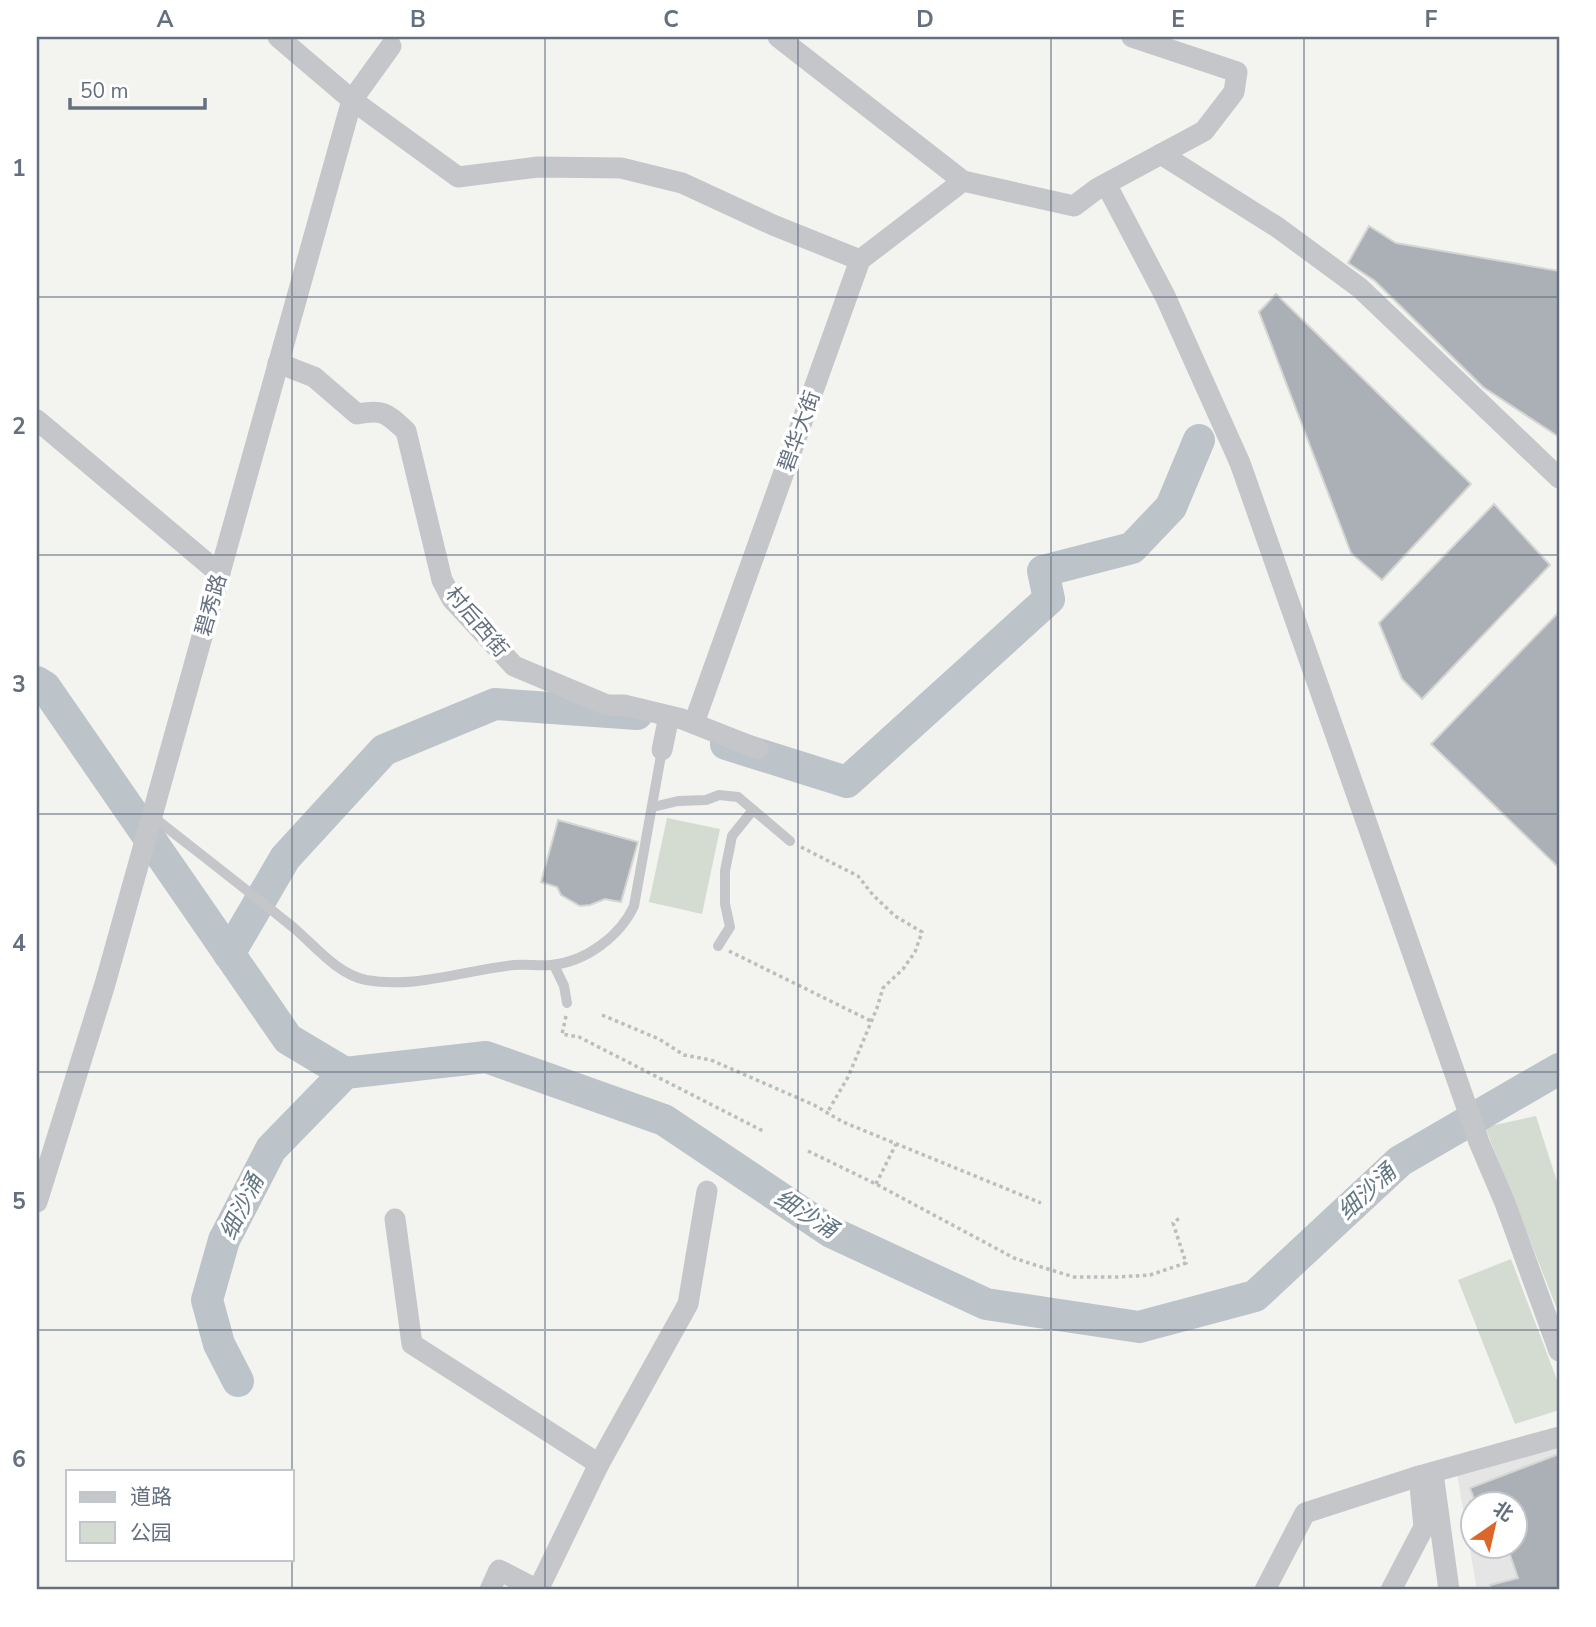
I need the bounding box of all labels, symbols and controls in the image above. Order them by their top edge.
text: A [156,4,174,35]
text: B [410,4,426,35]
text: C [663,4,679,35]
text: D [916,4,934,35]
text: E [1171,4,1185,35]
text: F [1425,4,1438,35]
scale bar [70,66,205,110]
text: 50 m [80,77,129,105]
text: 1 [12,153,26,184]
street label: 碧华大街 [771,387,827,475]
text: 2 [12,411,26,442]
street label: 碧秀路 [189,571,233,639]
street label: 村后西街 [439,581,515,663]
text: 3 [12,669,26,700]
text: 4 [12,928,26,959]
water label: 细沙涌 [1331,1155,1405,1227]
water label: 细沙涌 [213,1167,272,1245]
water label: 细沙涌 [769,1183,846,1247]
text: 5 [12,1186,26,1217]
text: 6 [12,1444,26,1475]
legend [66,1470,294,1560]
text: 道路 [130,1483,172,1511]
north arrow [1460,1490,1530,1560]
text: 北 [1488,1496,1518,1528]
text: 公园 [130,1519,172,1547]

